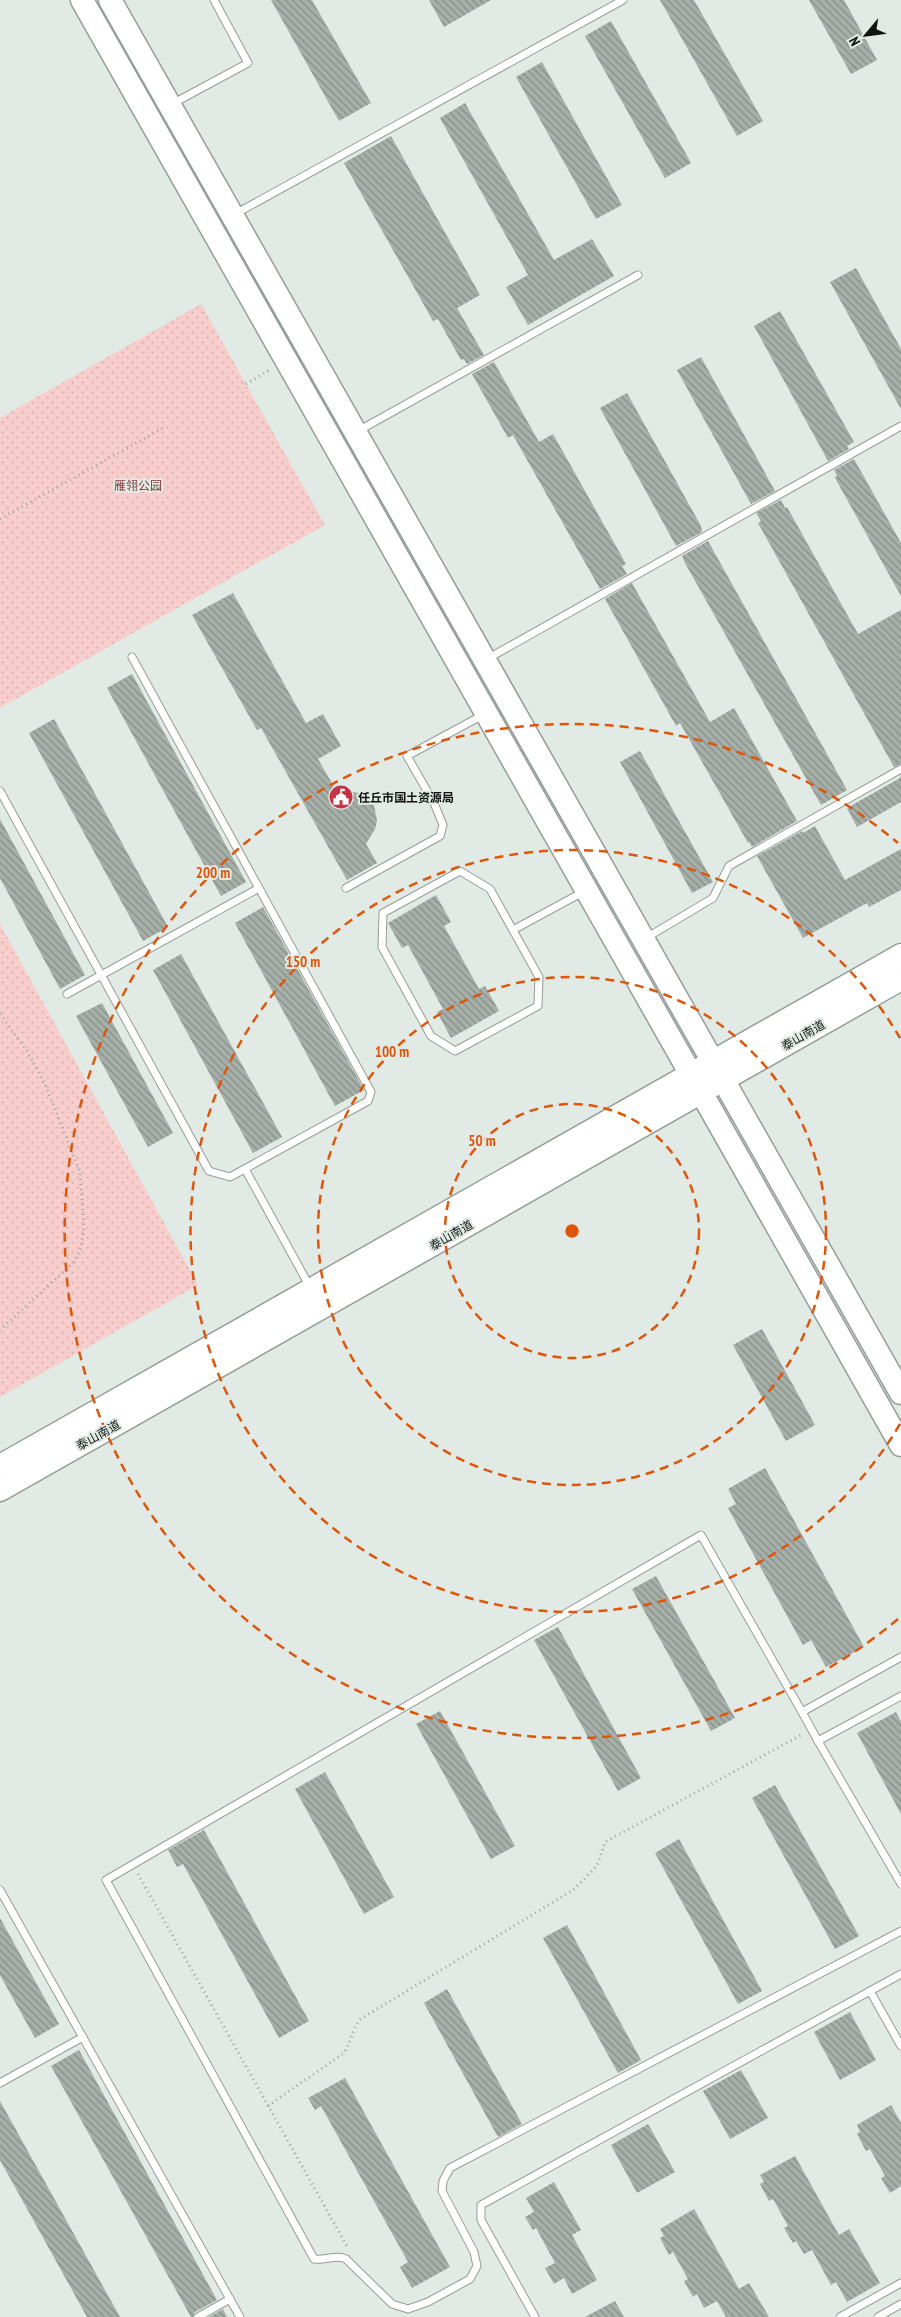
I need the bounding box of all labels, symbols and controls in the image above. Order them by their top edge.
north arrow [841,10,891,60]
text: N [845,34,864,49]
park label: 雁翎公园 [114,478,162,493]
public building icon: 任丘市国土资源局 [328,784,354,810]
place label: 任丘市国土资源局 [358,790,454,805]
text: 200 m [196,863,230,882]
text: 150 m [286,952,320,971]
street label: 泰山南道 [778,1017,828,1053]
text: 100 m [375,1042,409,1061]
text: 50 m [468,1131,496,1150]
street label: 泰山南道 [426,1217,476,1253]
centre of rings [563,1222,581,1240]
street label: 泰山南道 [73,1417,123,1453]

